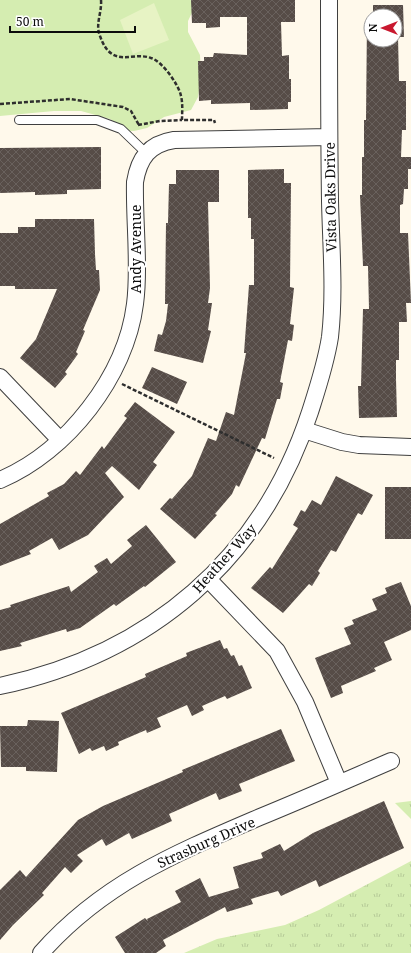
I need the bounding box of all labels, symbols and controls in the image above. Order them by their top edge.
scale bar [10,8,135,34]
north arrow [363,8,403,48]
text: 50 m [16,13,44,30]
text: N [365,23,380,32]
street label: Vista Oaks Drive [320,142,340,252]
street label: Andy Avenue [126,204,145,294]
street label: Heather Way [188,519,260,597]
street label: Strasburg Drive [154,812,258,872]

